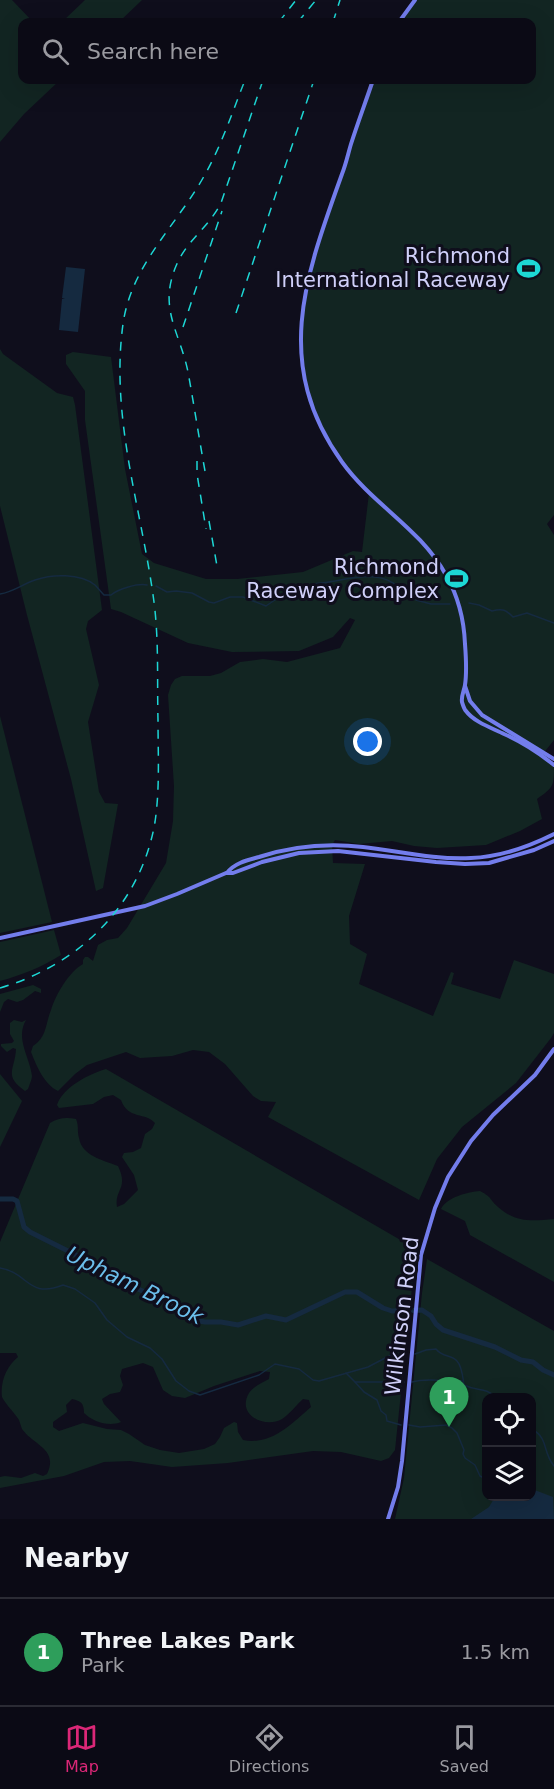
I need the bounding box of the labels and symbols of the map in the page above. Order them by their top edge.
place label: Richmond International Raceway [275,244,510,292]
sports icon: Richmond International Raceway [515,255,541,281]
place label: Richmond Raceway Complex [246,555,439,603]
sports icon: Richmond Raceway Complex [444,566,470,592]
your location [353,727,382,756]
street label: Wilkinson Road [380,1235,424,1397]
water label: Upham Brook [62,1241,209,1330]
pin: 1 [430,1378,468,1427]

